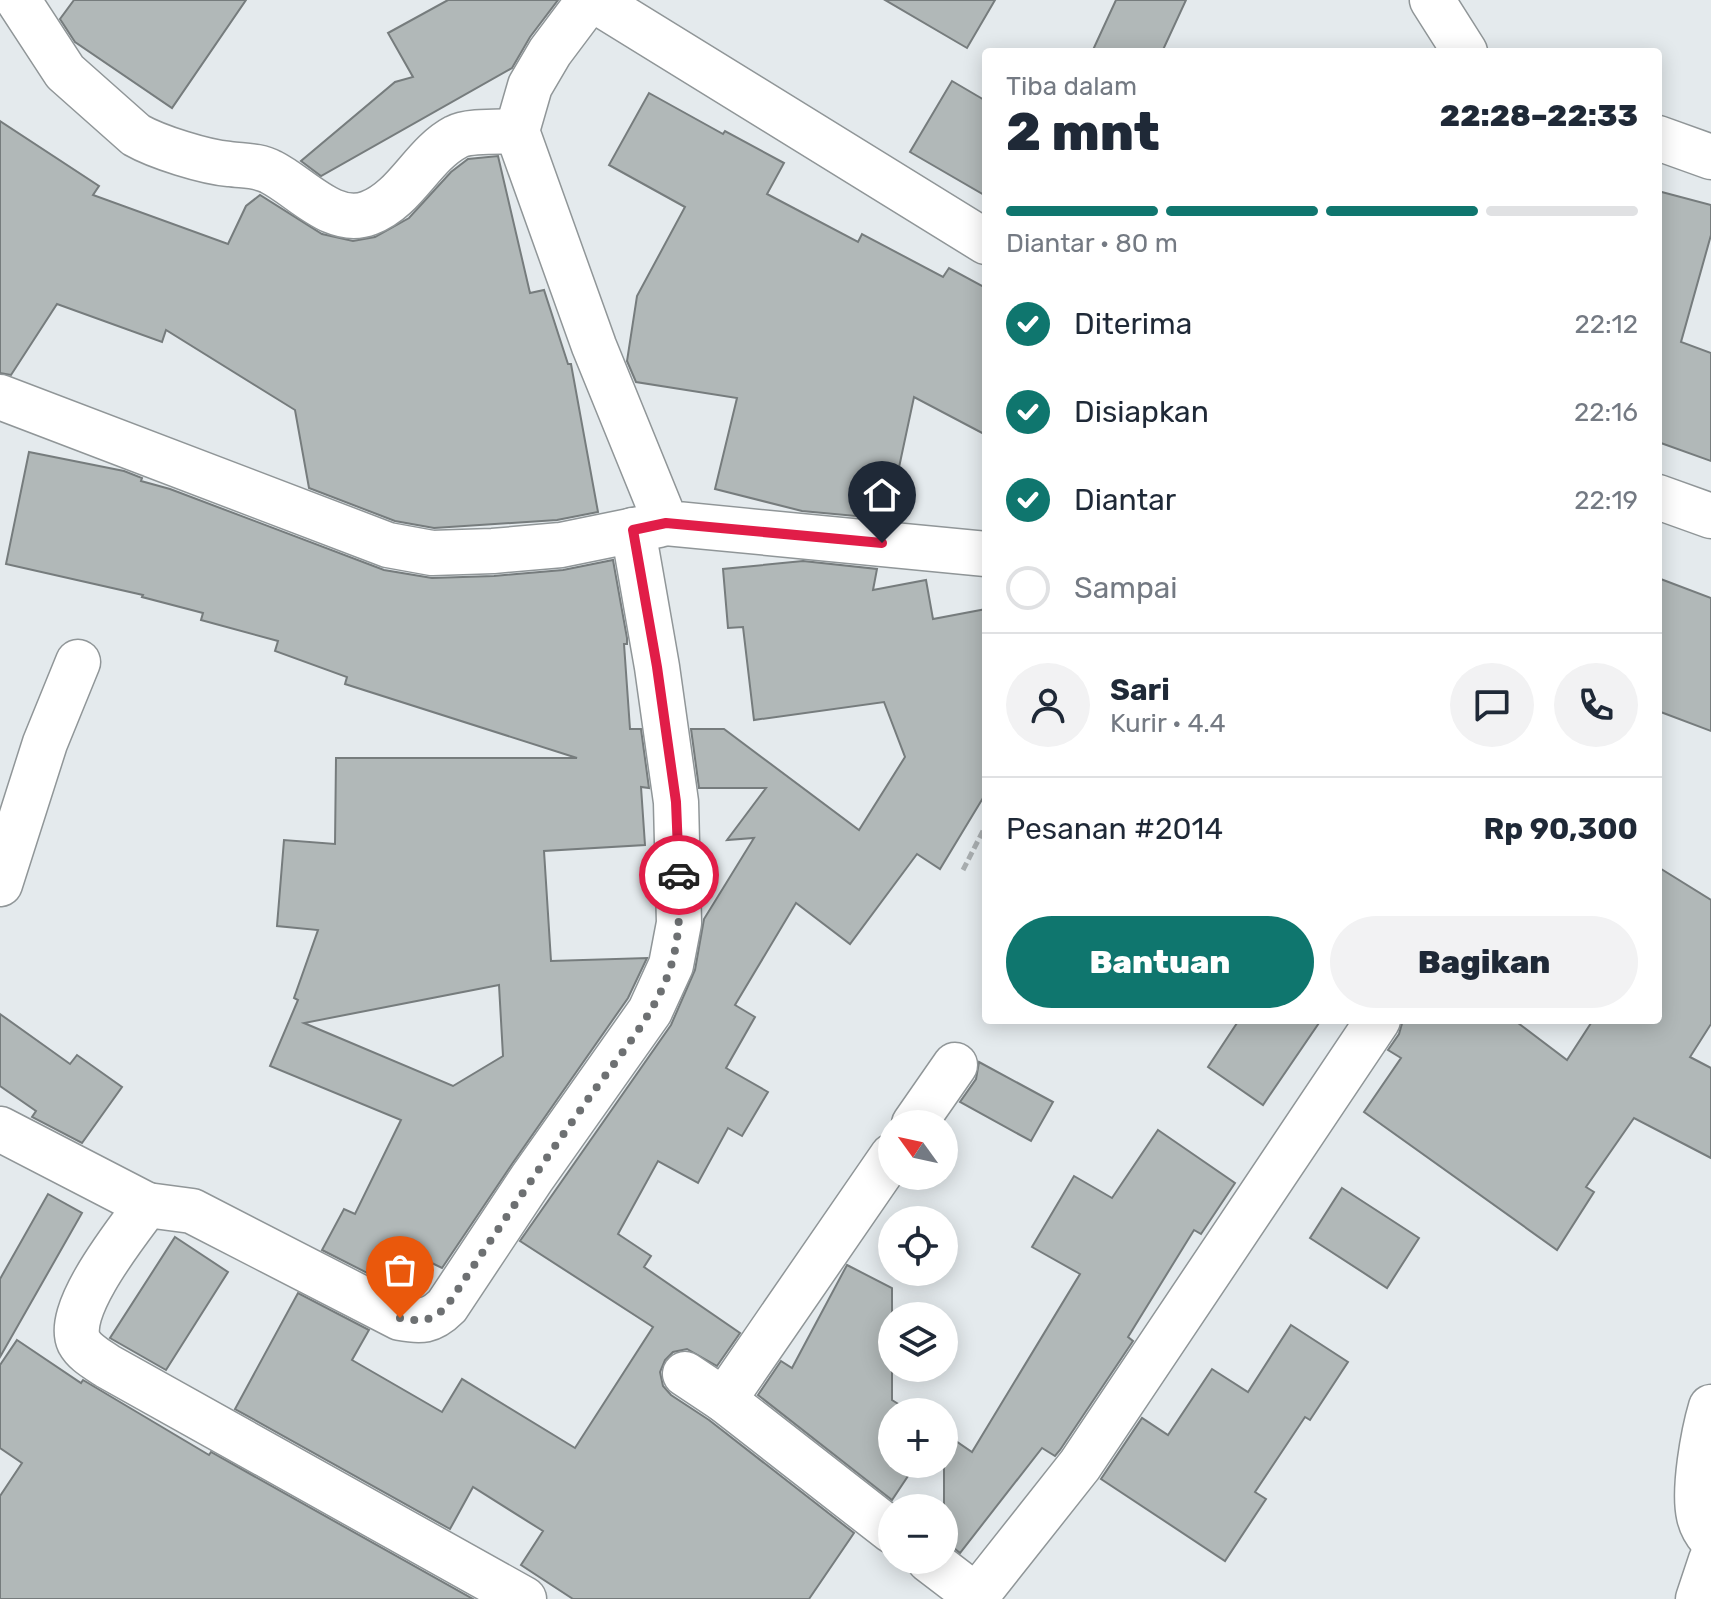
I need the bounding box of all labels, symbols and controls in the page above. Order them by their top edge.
text: Tiba dalam [1006,71,1137,102]
text: 22:28–22:33 [1440,98,1638,134]
text: 2 mnt [1006,101,1160,163]
text: Diantar · 80 m [1006,228,1178,259]
icon: check [1006,302,1050,346]
text: Diterima [1074,306,1192,342]
text: 22:12 [1574,309,1638,340]
icon: check [1006,390,1050,434]
text: Disiapkan [1074,394,1209,430]
text: 22:16 [1574,397,1638,428]
pin [848,461,916,543]
icon: home [860,473,904,517]
icon: check [1006,478,1050,522]
text: Diantar [1074,482,1176,518]
text: 22:19 [1574,485,1638,516]
text: Sampai [1074,570,1178,606]
button: person [1006,663,1090,747]
button: chat [1450,663,1534,747]
button: phone [1554,663,1638,747]
text: Sari [1110,672,1170,708]
text: Kurir · 4.4 [1110,708,1226,739]
text: Pesanan #2014 [1006,811,1223,847]
text: Rp 90,300 [1484,811,1638,847]
courier [639,835,719,915]
icon: car [657,853,701,897]
button: Bantuan [1006,916,1314,1008]
button: Bagikan [1330,916,1638,1008]
north arrow [878,1110,958,1190]
map controls [878,1110,958,1574]
button: locate [878,1206,958,1286]
pin [366,1236,434,1318]
icon: bag [378,1248,422,1292]
button: layers [878,1302,958,1382]
button: + [878,1398,958,1478]
button: − [878,1494,958,1574]

